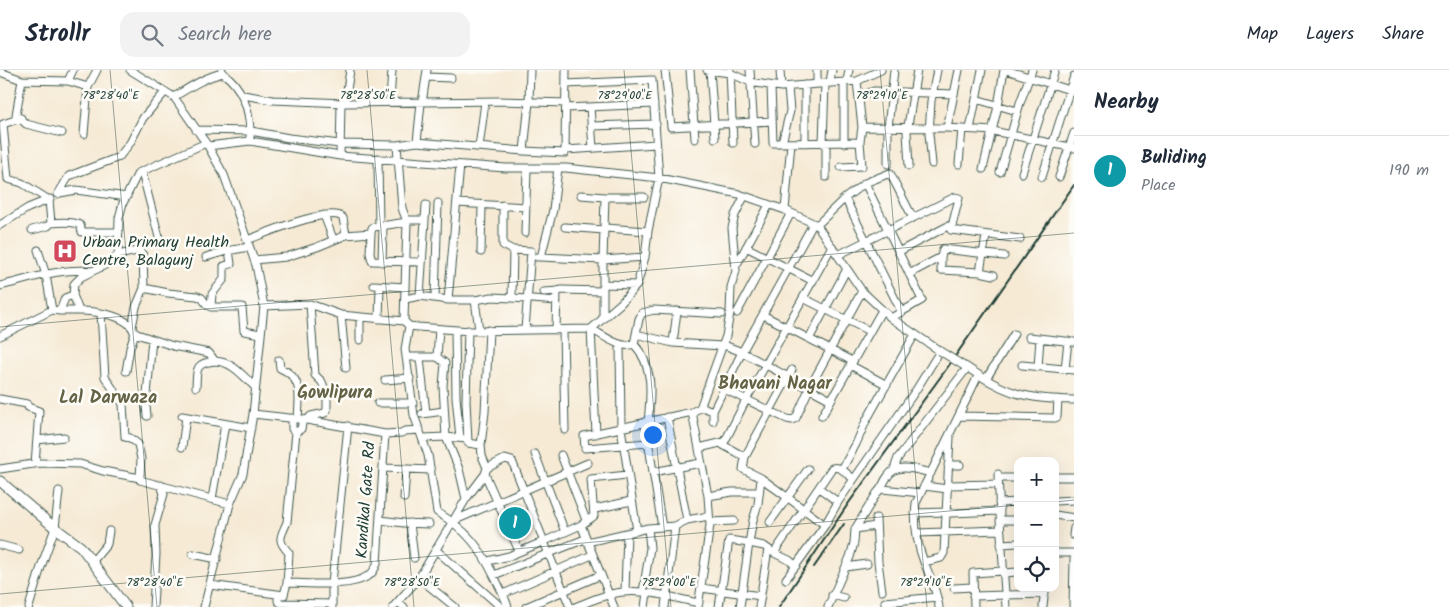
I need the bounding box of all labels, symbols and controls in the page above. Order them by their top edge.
search box [120,12,470,57]
text: Strollr [25,15,90,54]
text: Search here [178,20,272,50]
text: Map [1247,20,1278,49]
text: Layers [1306,20,1354,49]
text: Share [1382,20,1424,49]
icon: search [138,21,166,49]
text: 78°28'40"E [83,86,140,105]
text: 78°28'50"E [340,86,397,105]
text: 78°29'00"E [598,86,653,105]
text: 78°29'10"E [856,86,909,105]
text: Nearby [1094,86,1159,119]
text: Buliding [1141,143,1207,173]
text: 1 [1108,158,1112,183]
text: 190 m [1389,158,1429,183]
text: Place [1141,173,1175,198]
place label: Urban Primary Health Centre, Balagunj [82,230,229,273]
hospital icon: Urban Primary Health Centre, Balagunj [52,238,78,264]
district label: Bhavani Nagar [718,370,833,399]
district label: Gowlipura [297,379,373,408]
district label: Lal Darwaza [59,384,157,413]
your location [640,422,666,448]
street label: Kandikal Gate Rd [349,440,383,559]
map controls [1014,457,1059,592]
button: + [1014,457,1059,502]
button: − [1014,502,1059,547]
pin: 1 [499,504,531,542]
button: locate [1014,547,1059,592]
text: 78°28'40"E [127,573,184,592]
text: 78°28'50"E [384,573,441,592]
text: 78°29'00"E [642,573,697,592]
text: 78°29'10"E [900,573,953,592]

